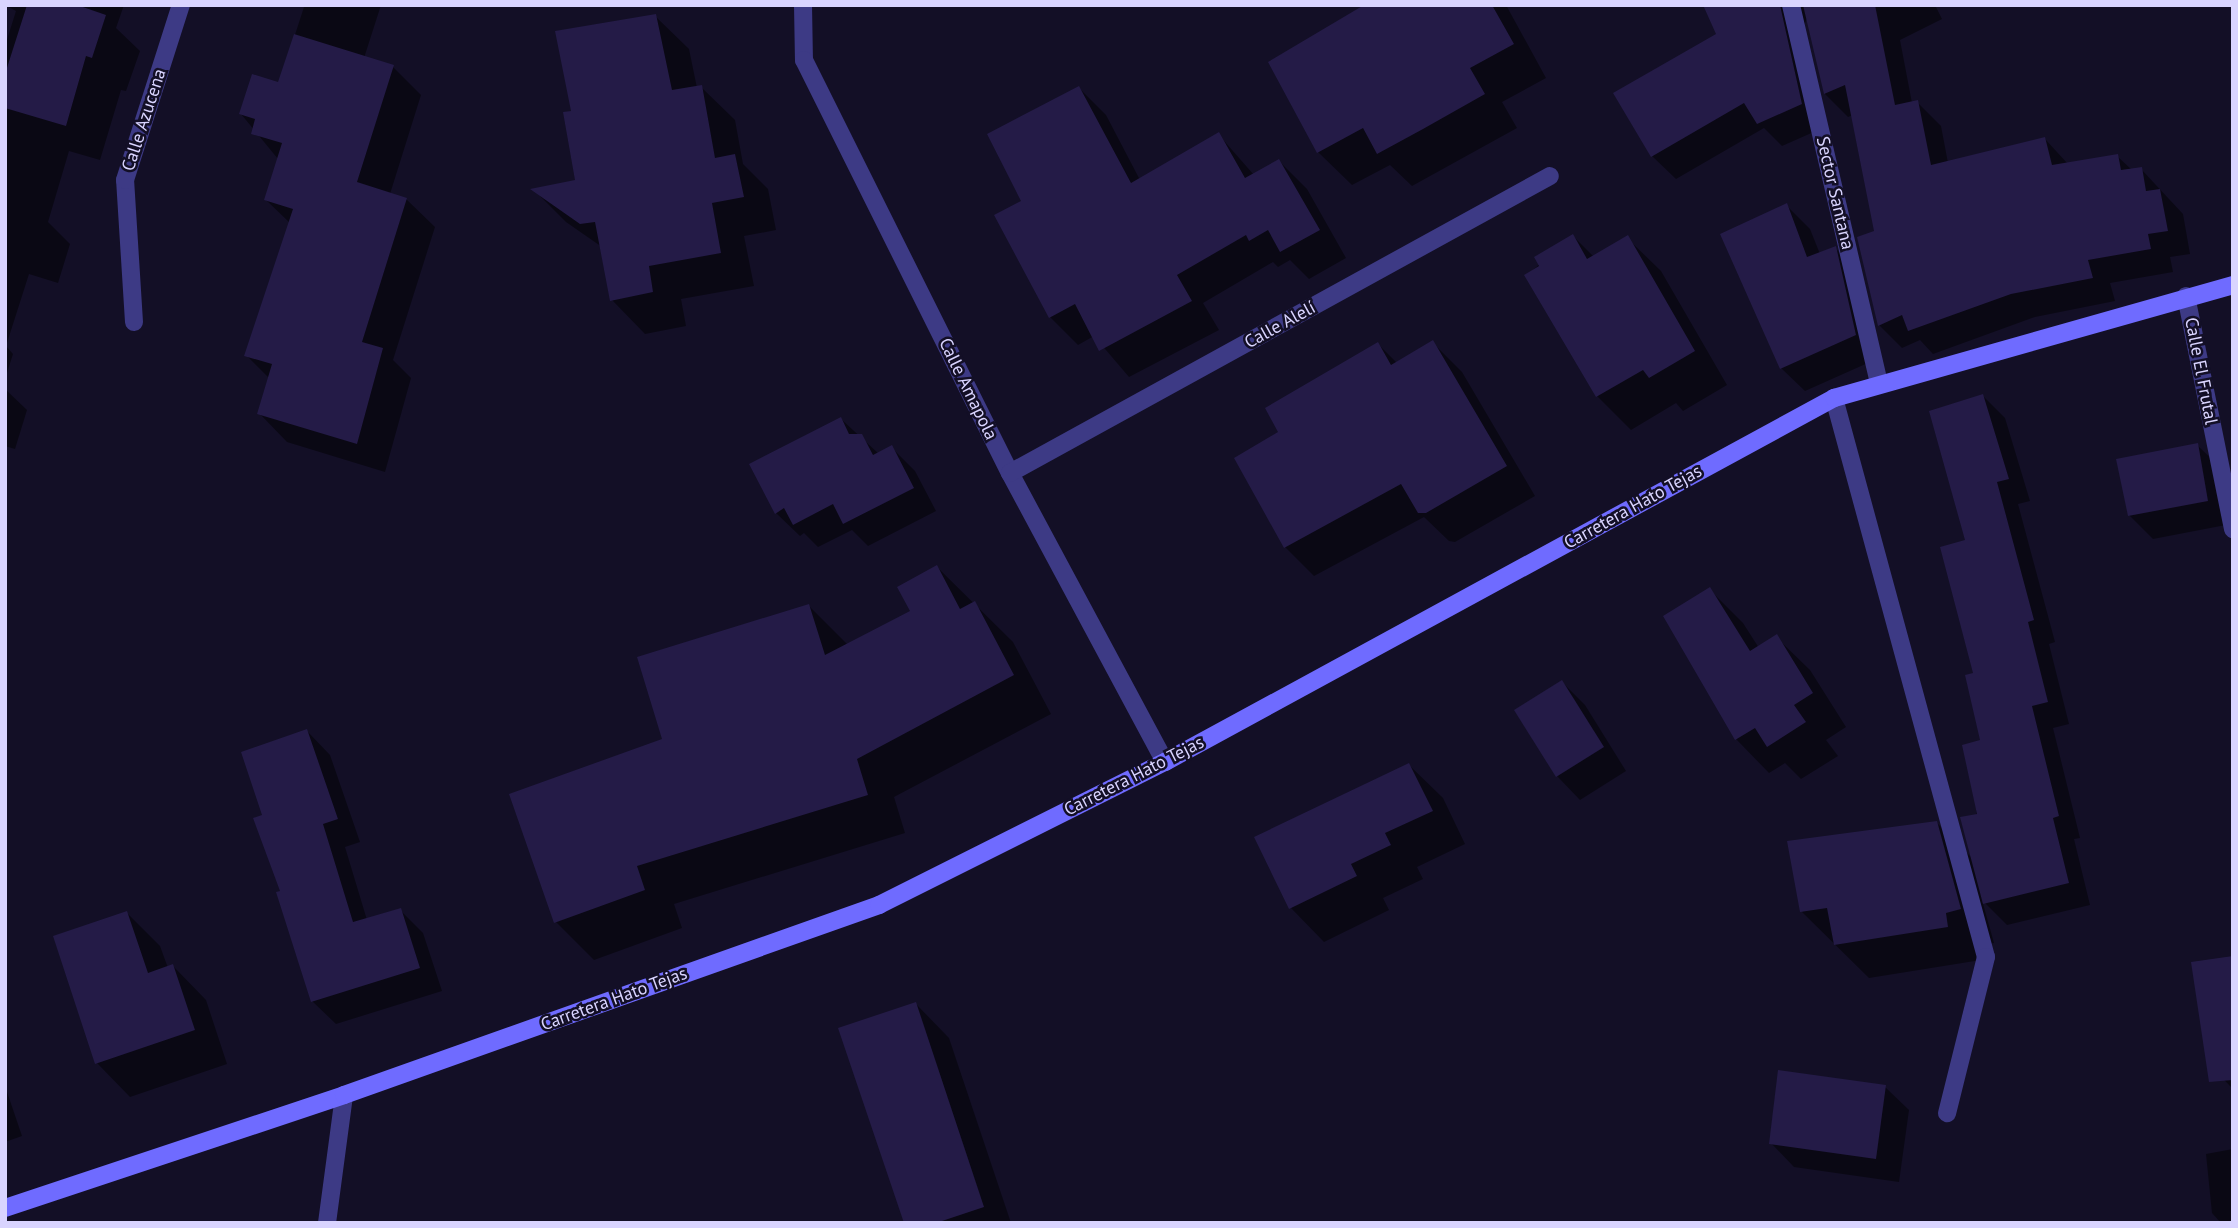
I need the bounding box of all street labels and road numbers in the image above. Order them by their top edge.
street label: Calle Azucena [117,66,171,174]
street label: Sector Santana [1812,134,1858,252]
street label: Calle Alelí [1240,297,1320,353]
street label: Calle El Frutal [2180,316,2222,426]
street label: Calle Amapola [934,334,1002,444]
street label: Carretera Hato Tejas [1560,460,1706,554]
street label: Carretera Hato Tejas [1060,731,1208,821]
street label: Carretera Hato Tejas [538,962,690,1036]

